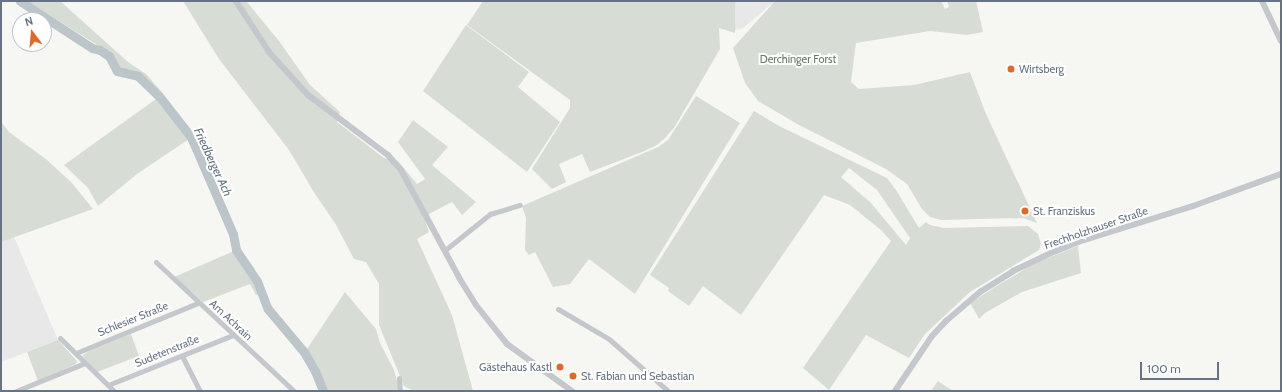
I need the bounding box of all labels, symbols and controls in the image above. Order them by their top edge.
north arrow [12,12,52,52]
text: N [23,14,35,29]
park label: Derchinger Forst [760,52,836,66]
place label: Wirtsberg [1019,62,1064,76]
marker: Wirtsberg [1006,64,1016,74]
water label: Friedberger Ach [191,125,235,199]
place label: St. Franziskus [1033,204,1095,218]
street label: Frechholzhauser Straße [1042,204,1150,252]
marker: St. Franziskus [1020,206,1030,216]
street label: Am Achrain [207,297,255,343]
street label: Schlesier Straße [96,299,170,339]
street label: Sudetenstraße [133,332,201,370]
scale bar [1142,354,1221,380]
place label: Gästehaus Kastl [479,360,552,374]
text: 100 m [1147,361,1181,376]
marker: Gästehaus Kastl [555,362,565,372]
place label: St. Fabian und Sebastian [581,369,694,383]
marker: St. Fabian und Sebastian [568,371,578,381]

